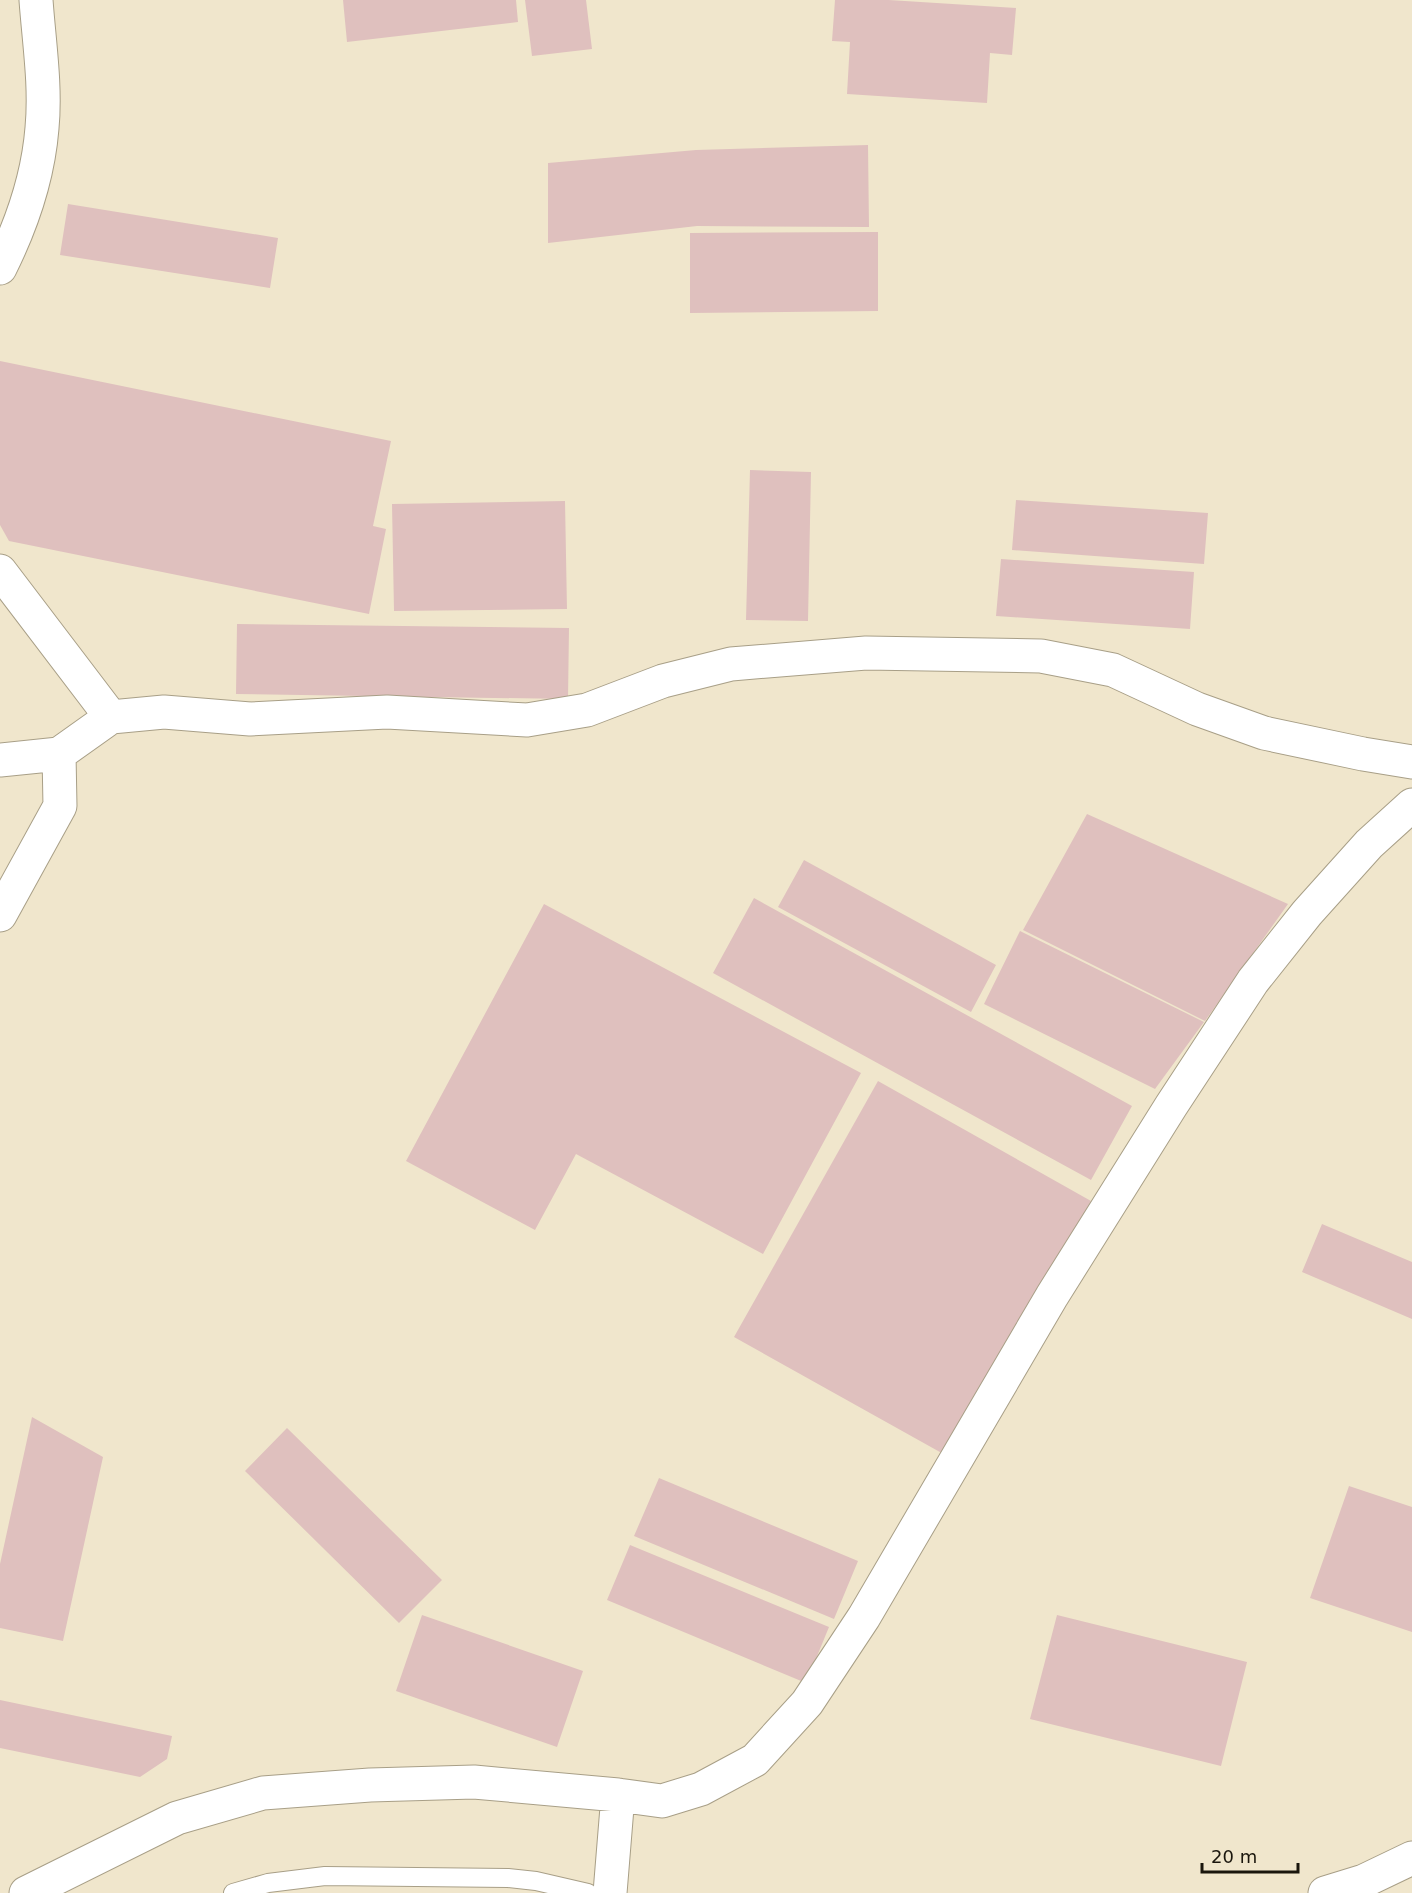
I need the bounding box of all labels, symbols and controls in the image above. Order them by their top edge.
scale bar [1202,1836,1298,1874]
text: 20 m [1211,1846,1257,1867]

